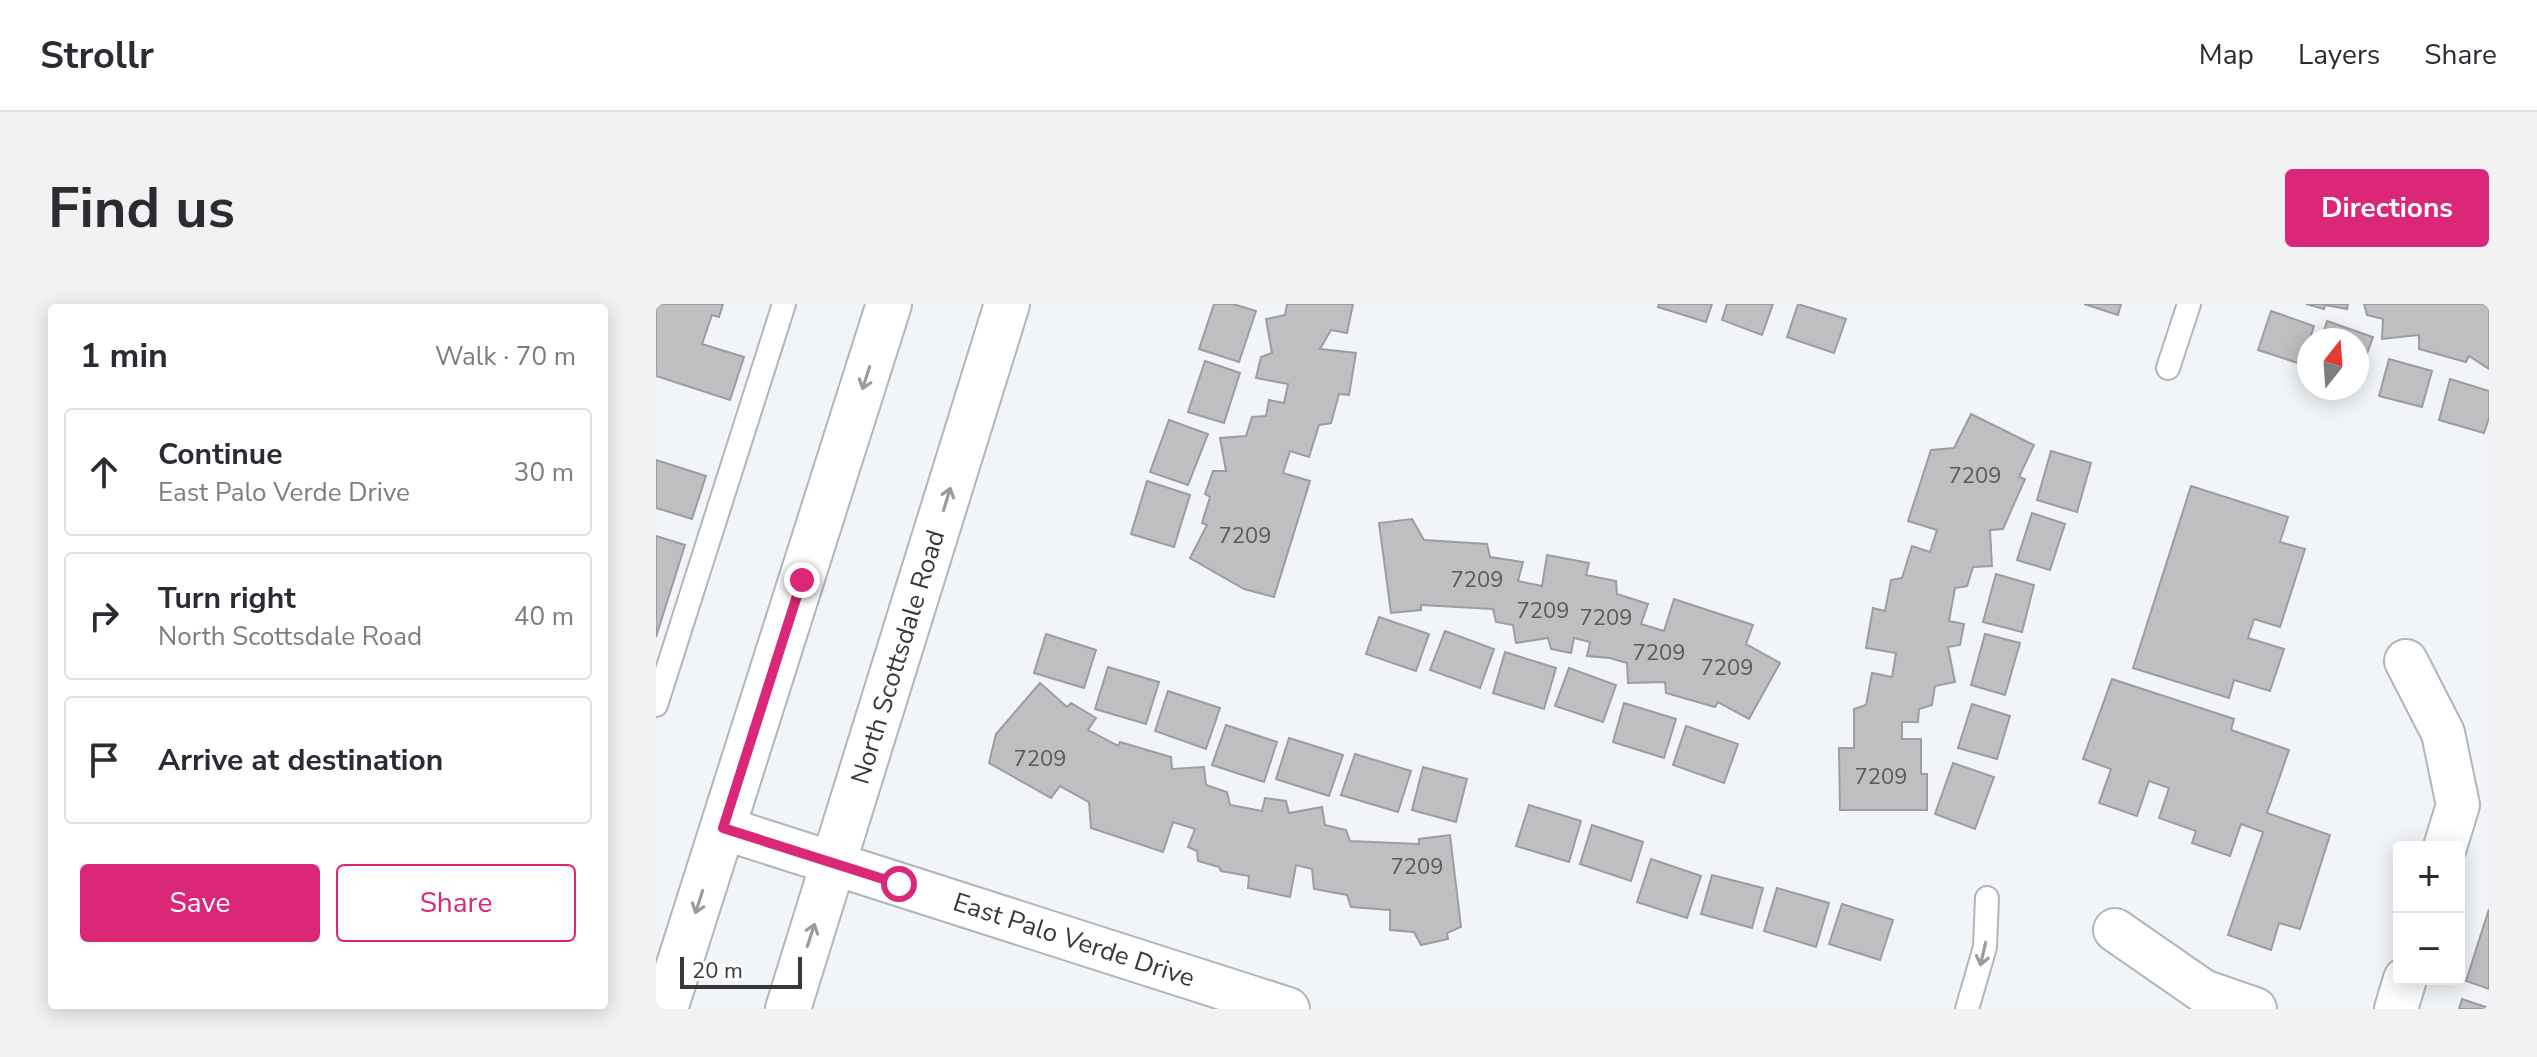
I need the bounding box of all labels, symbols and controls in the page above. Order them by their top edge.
text: Strollr [40,30,154,81]
text: Map [2199,36,2254,74]
text: Layers [2298,36,2380,74]
text: Share [2424,36,2497,74]
button: Directions [2285,169,2489,247]
text: Find us [48,170,235,247]
north arrow [2297,328,2369,400]
text: 1 min [80,333,168,379]
text: Walk · 70 m [435,339,576,374]
one-way arrow [858,365,873,391]
text: Continue [158,434,283,475]
icon: ahead [82,450,126,494]
text: 30 m [514,455,574,490]
house number: 7209 [1949,461,2001,491]
text: East Palo Verde Drive [158,475,410,510]
one-way arrow [940,487,955,513]
house number: 7209 [1219,521,1271,551]
street label: North Scottsdale Road [843,526,953,788]
route end [784,562,820,598]
house number: 7209 [1451,565,1503,595]
text: Turn right [158,578,296,619]
icon: right [82,594,126,638]
house number: 7209 [1517,596,1569,626]
text: 40 m [514,599,574,634]
house number: 7209 [1580,603,1632,633]
text: North Scottsdale Road [158,619,422,654]
house number: 7209 [1633,638,1685,668]
house number: 7209 [1701,653,1753,683]
icon: arrive [82,738,126,782]
text: Arrive at destination [158,740,443,781]
house number: 7209 [1014,744,1066,774]
house number: 7209 [1855,762,1907,792]
map controls [2393,841,2465,985]
button: + [2393,841,2465,913]
house number: 7209 [1391,852,1443,882]
button: Save [80,864,320,942]
button: Share [336,864,576,942]
route start [881,866,917,902]
street label: East Palo Verde Drive [949,884,1199,996]
one-way arrow [691,889,706,915]
button: − [2393,913,2465,985]
one-way arrow [805,922,820,947]
one-way arrow [1974,941,1989,967]
scale bar [680,953,802,989]
text: 20 m [692,956,743,986]

